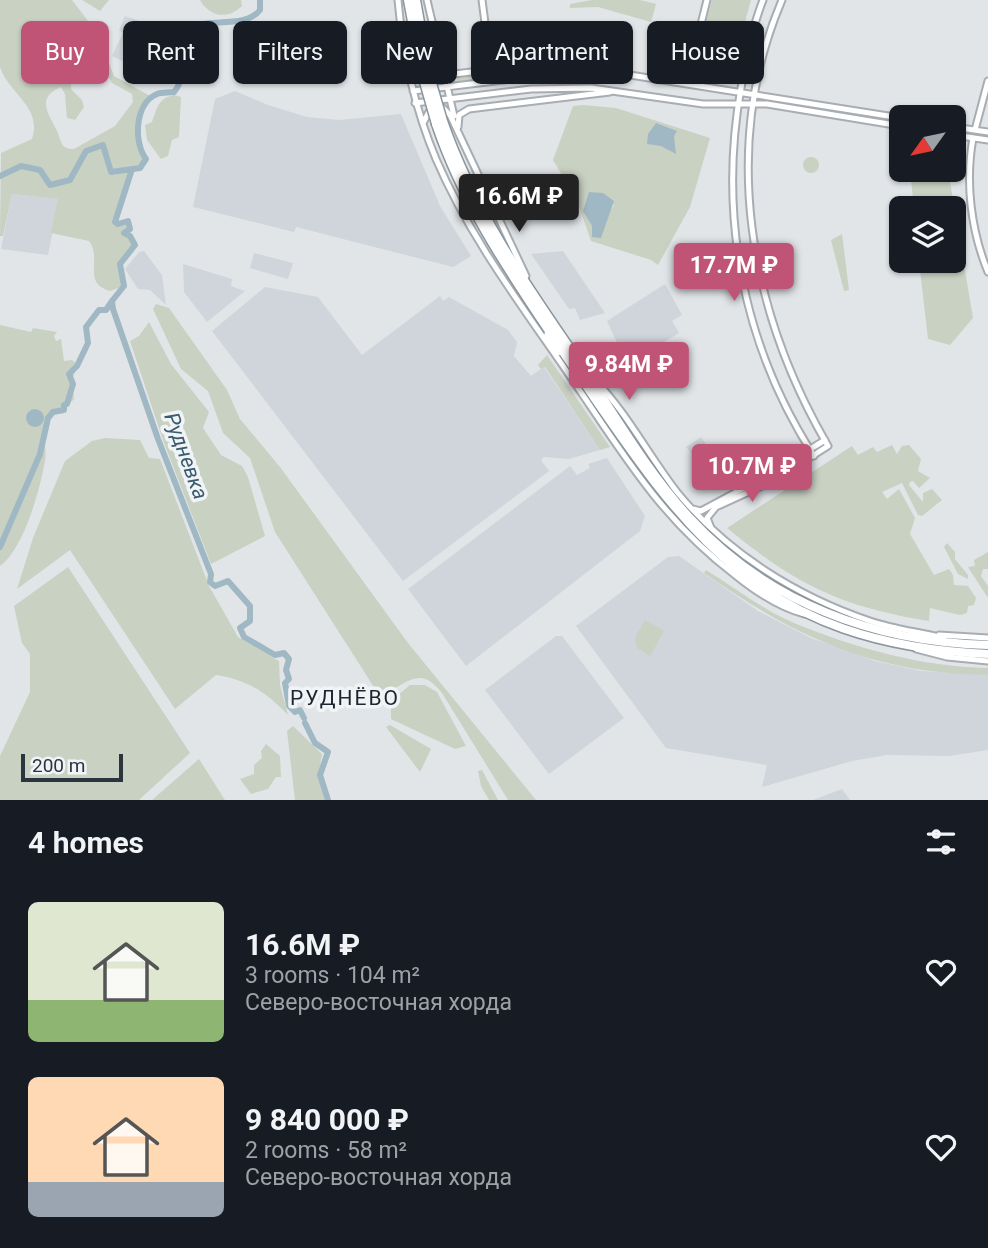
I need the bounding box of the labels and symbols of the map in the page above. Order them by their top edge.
north arrow [889,105,966,182]
pin: 16.6M ₽ [454,174,584,234]
pin: 17.7M ₽ [669,244,799,303]
pin: 9.84M ₽ [564,342,694,402]
water label: Рудневка [159,409,213,503]
pin: 10.7M ₽ [687,444,817,504]
district label: РУДНЁВО [290,686,400,710]
scale bar [21,751,122,783]

